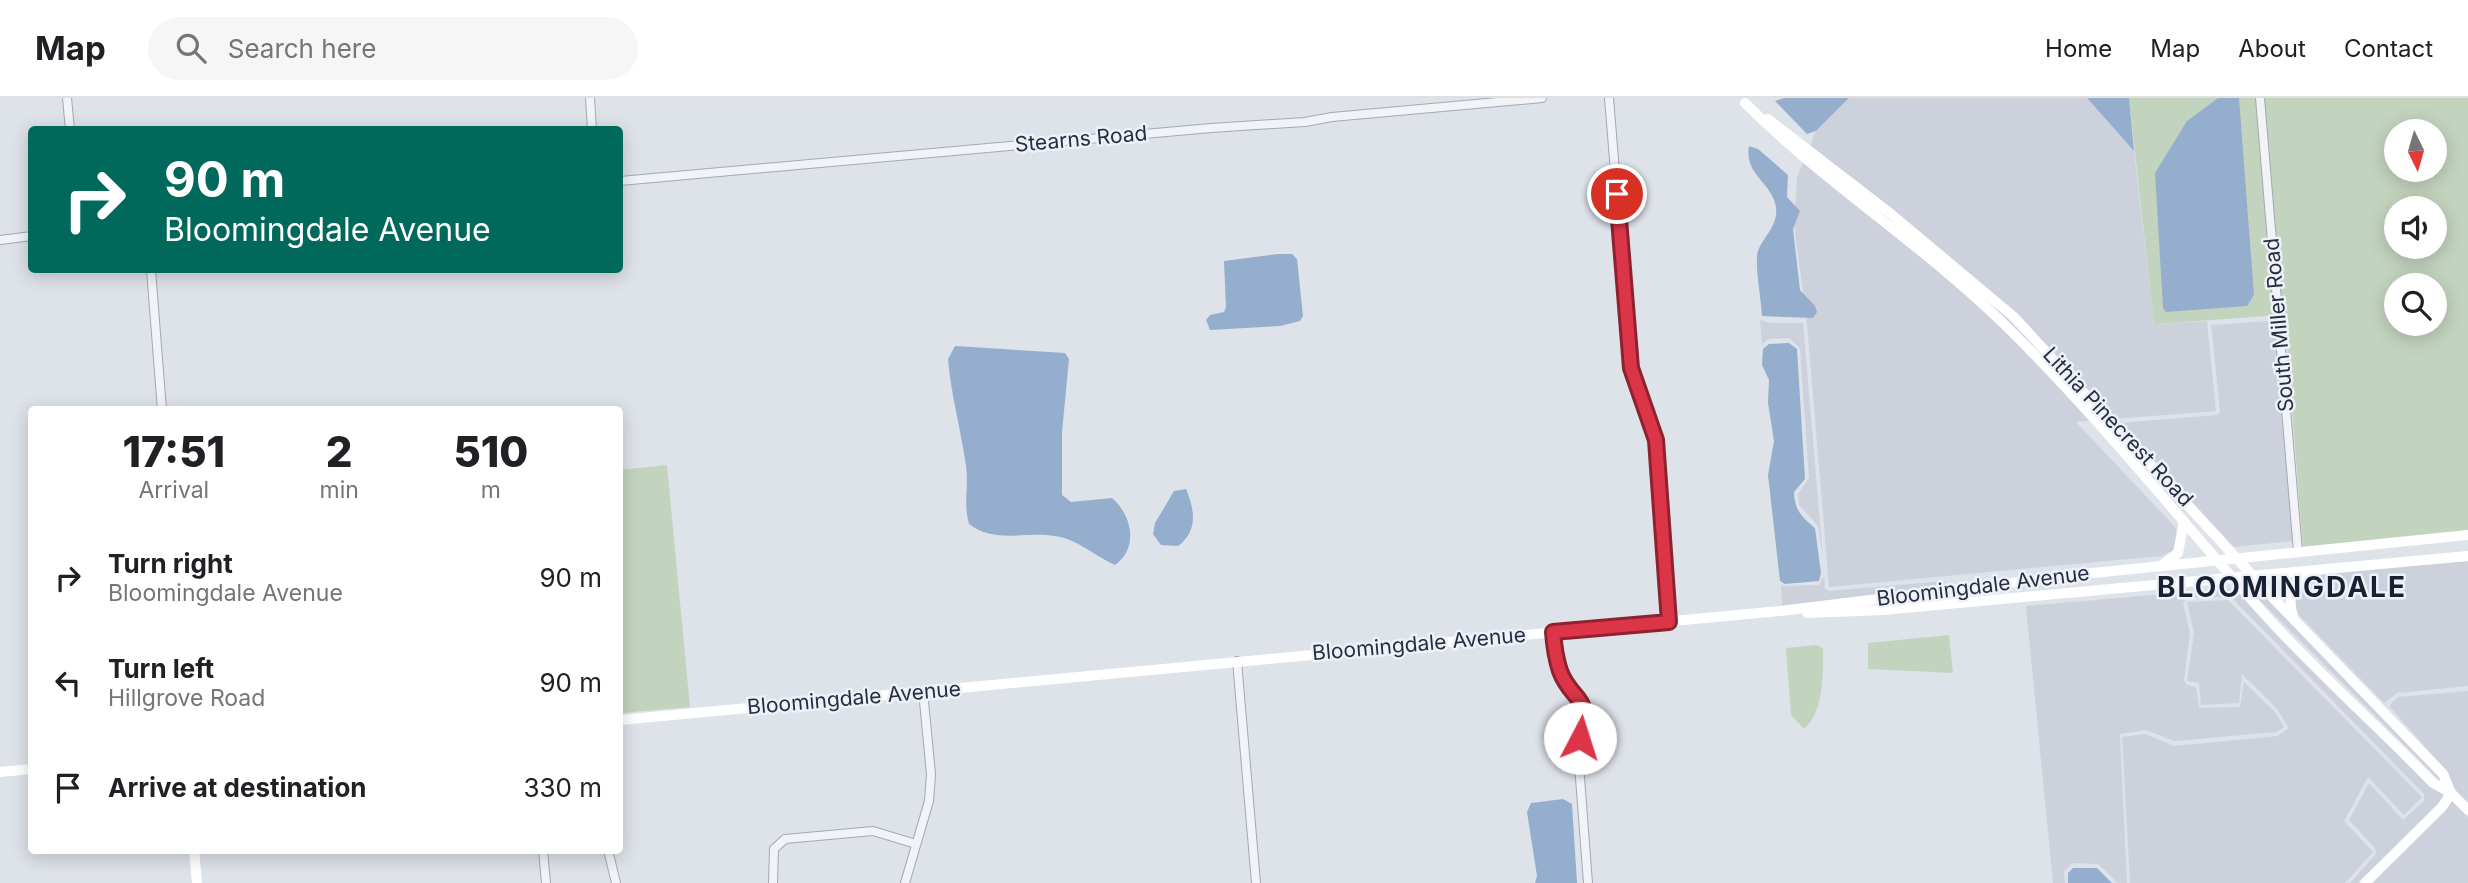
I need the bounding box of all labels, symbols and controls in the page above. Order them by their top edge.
search box [148,17,638,80]
text: Map [35,28,106,68]
icon: search [172,29,210,67]
text: Search here [228,33,376,64]
text: Home [2045,34,2112,63]
text: Map [2150,34,2200,63]
text: About [2238,34,2306,63]
text: Contact [2344,34,2433,63]
north arrow [2384,119,2446,182]
map controls [2384,119,2447,336]
street label: Stearns Road [1014,120,1148,157]
text: 90 m [164,150,285,209]
icon: right [49,154,140,245]
pin [1587,164,1647,224]
icon: arrive [1598,175,1636,213]
button: sound [2384,196,2447,259]
text: Bloomingdale Avenue [164,210,491,249]
street label: South Miller Road [2258,237,2299,413]
button: search [2384,273,2447,336]
street label: Lithia Pinecrest Road [2038,342,2199,511]
text: 17:51 [123,426,225,477]
text: 2 [326,426,353,477]
text: 510 [453,426,528,477]
text: Arrival [138,476,209,504]
text: min [320,476,359,504]
text: m [481,476,501,504]
text: Turn right [108,548,233,579]
icon: right [49,559,87,597]
street label: Bloomingdale Avenue [1875,560,2091,611]
text: 90 m [539,562,602,593]
district label: BLOOMINGDALE [2157,570,2407,604]
text: Bloomingdale Avenue [108,579,343,607]
street label: Bloomingdale Avenue [1311,622,1527,665]
text: Turn left [108,653,214,684]
icon: left [49,664,87,702]
text: 90 m [539,667,602,698]
street label: Bloomingdale Avenue [746,676,962,719]
text: Hillgrove Road [108,684,265,712]
position arrow [1543,701,1617,775]
icon: arrive [49,769,87,807]
text: Arrive at destination [108,772,367,803]
text: 330 m [523,772,602,803]

